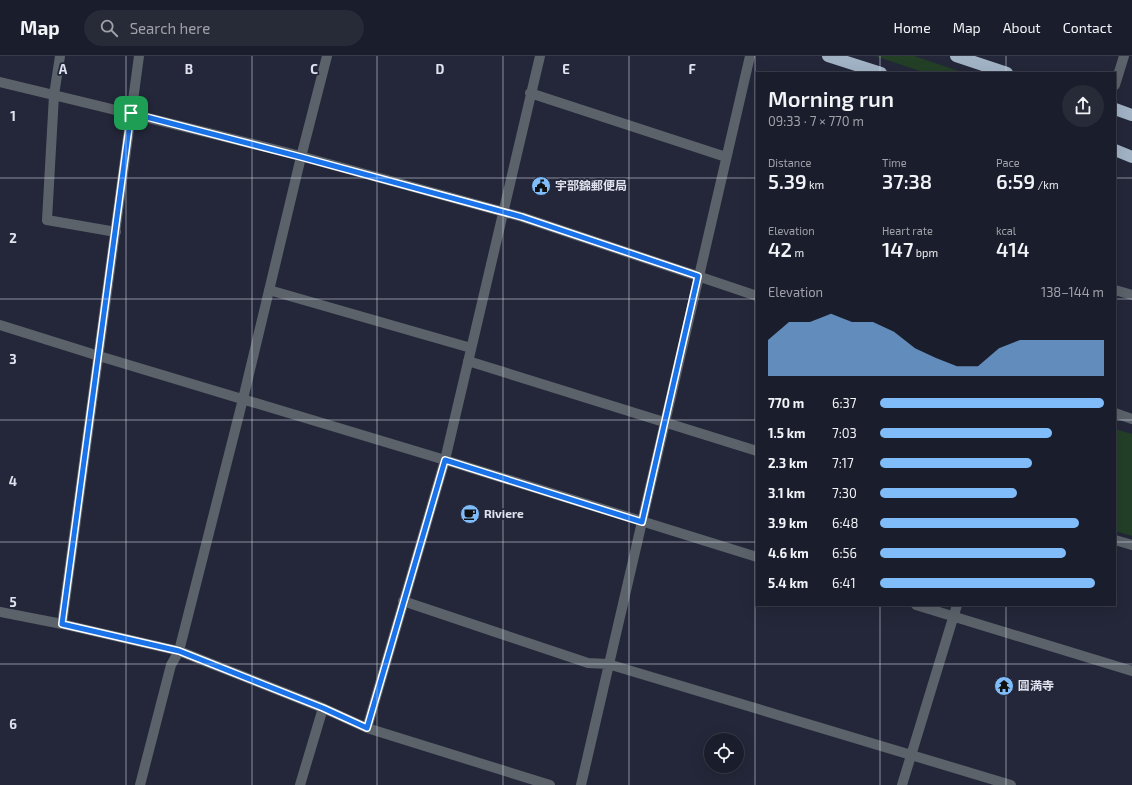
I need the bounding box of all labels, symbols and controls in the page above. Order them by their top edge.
search box [84,10,364,46]
text: Map [20,16,60,39]
icon: search [98,17,120,39]
text: Search here [130,19,210,37]
text: Home [894,19,931,36]
text: Map [953,19,981,36]
text: About [1003,19,1041,36]
text: Contact [1063,19,1112,36]
text: A [59,61,68,77]
text: B [185,61,193,77]
text: C [310,61,318,77]
text: D [436,61,445,77]
text: E [562,61,570,77]
text: F [688,61,696,77]
text: Morning run [768,85,894,111]
button: share [1062,85,1104,127]
pin [114,96,148,130]
icon: arrive [120,102,142,124]
text: 1 [10,108,16,124]
text: 09:33 · 7 × 770 m [768,113,864,129]
text: Distance [768,156,811,169]
text: Time [882,156,907,169]
text: Pace [996,156,1020,169]
text: 5.39 [768,169,807,193]
text: 37:38 [882,169,932,193]
text: 6:59 [996,169,1035,193]
public building icon: 宇部錦郵便局 [530,175,552,197]
place label: 宇部錦郵便局 [555,178,627,192]
text: km [807,178,824,191]
text: /km [1035,178,1059,191]
text: Elevation [768,224,815,237]
text: Heart rate [882,224,933,237]
text: kcal [996,224,1016,237]
text: 2 [9,230,17,246]
text: 42 [768,237,792,261]
text: 147 [882,237,913,261]
text: 414 [996,237,1029,261]
text: m [792,246,804,259]
text: bpm [913,246,938,259]
text: Elevation [768,284,823,300]
text: 138–144 m [1041,284,1104,300]
text: 3 [9,351,17,367]
text: 770 m [768,395,804,411]
text: 6:37 [832,395,856,411]
text: 1.5 km [768,425,806,441]
text: 7:03 [832,425,857,441]
text: 2.3 km [768,455,808,471]
text: 7:17 [832,455,854,471]
text: 4 [9,473,17,489]
text: 3.1 km [768,485,805,501]
text: 7:30 [832,485,857,501]
cafe icon: Riviere [459,503,481,525]
place label: Riviere [484,506,524,520]
text: 3.9 km [768,515,808,531]
text: 6:48 [832,515,858,531]
text: 4.6 km [768,545,809,561]
text: 6:56 [832,545,857,561]
text: 5.4 km [768,575,808,591]
text: 6:41 [832,575,856,591]
text: 5 [9,594,17,610]
temple icon: 圓満寺 [993,675,1015,697]
place label: 圓満寺 [1018,678,1054,692]
text: 6 [9,716,17,732]
map controls [704,733,744,773]
button: locate [704,733,744,773]

